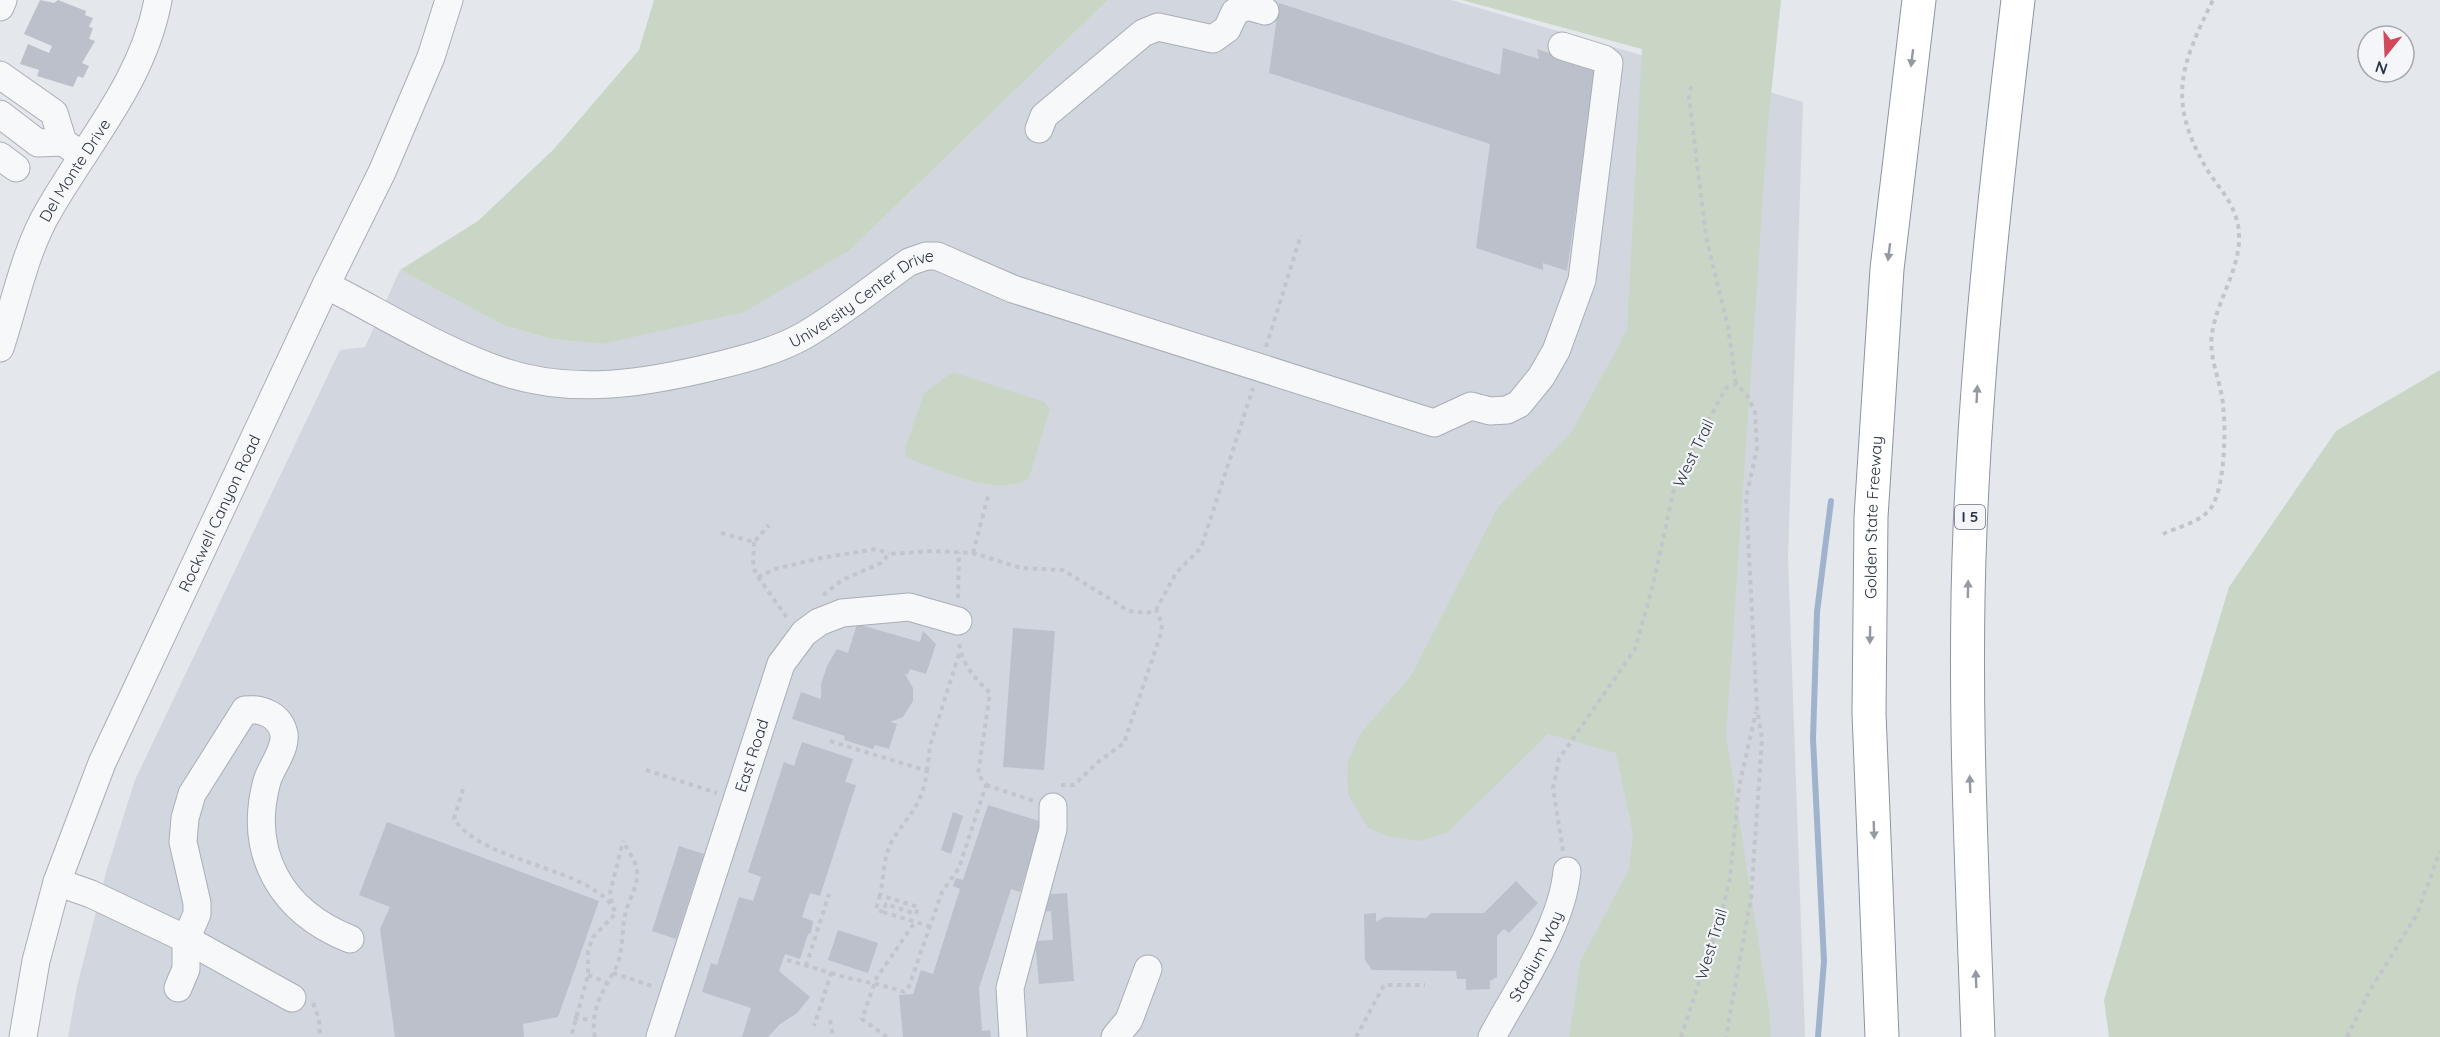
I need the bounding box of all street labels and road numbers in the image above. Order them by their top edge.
street label: Del Monte Drive [34,115,114,225]
street label: University Center Drive [786,246,934,352]
street label: West Trail [1668,416,1718,490]
street label: Rockwell Canyon Road [174,431,265,595]
street label: Golden State Freeway [1860,435,1886,599]
road number: I 5 [1955,505,1985,529]
street label: East Road [730,716,773,795]
street label: West Trail [1691,906,1731,982]
street label: Stadium Way [1504,908,1567,1005]

